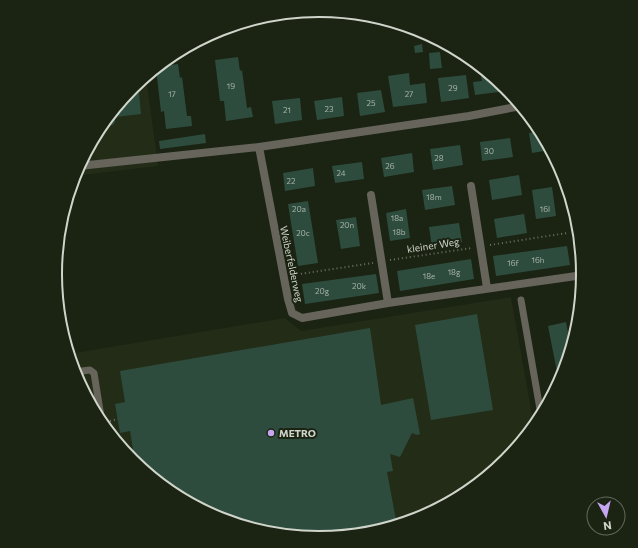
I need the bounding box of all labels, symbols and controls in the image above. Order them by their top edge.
house number: 19 [227,81,235,91]
house number: 29 [448,83,458,93]
house number: 17 [168,89,176,99]
house number: 27 [405,89,413,99]
house number: 25 [366,98,376,108]
house number: 23 [325,104,334,114]
house number: 21 [283,105,291,115]
house number: 30 [484,146,494,156]
house number: 28 [434,153,444,163]
house number: 26 [385,161,395,171]
house number: 24 [336,168,346,178]
house number: 22 [287,176,296,186]
house number: 18m [426,192,442,202]
house number: 20a [292,204,306,214]
house number: 16l [540,204,550,214]
house number: 18a [391,213,403,223]
house number: 20n [340,220,354,230]
street label: Weiberfelderweg [278,225,306,304]
house number: 18b [392,227,406,237]
house number: 20c [296,228,310,238]
street label: kleiner Weg [406,235,461,255]
house number: 16h [532,255,544,265]
house number: 16f [507,258,520,268]
house number: 18g [448,267,461,277]
house number: 18e [423,271,435,281]
house number: 20k [352,281,367,291]
house number: 20g [315,286,330,296]
place label: METRO [279,427,316,439]
marker: METRO [266,428,276,438]
north arrow [586,496,626,536]
text: N [602,519,612,533]

